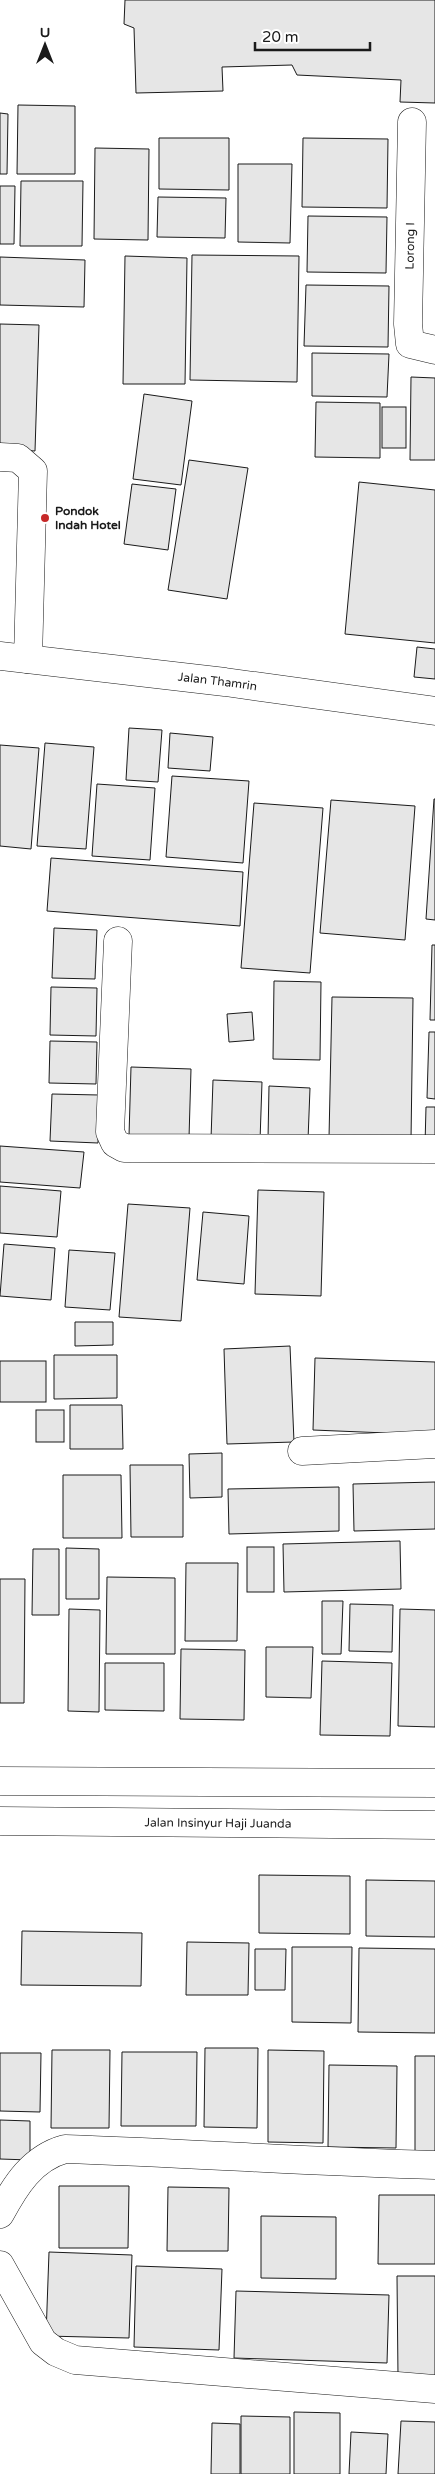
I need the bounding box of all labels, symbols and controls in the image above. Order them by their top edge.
north arrow [20,20,70,70]
scale bar [255,20,370,52]
text: U [40,24,50,41]
text: 20 m [262,28,299,46]
street label: Lorong I [403,222,417,270]
place label: Pondok Indah Hotel [55,504,121,532]
marker: Pondok Indah Hotel [39,512,51,524]
street label: Jalan Thamrin [177,670,258,693]
street label: Jalan Insinyur Haji Juanda [144,1815,292,1831]

